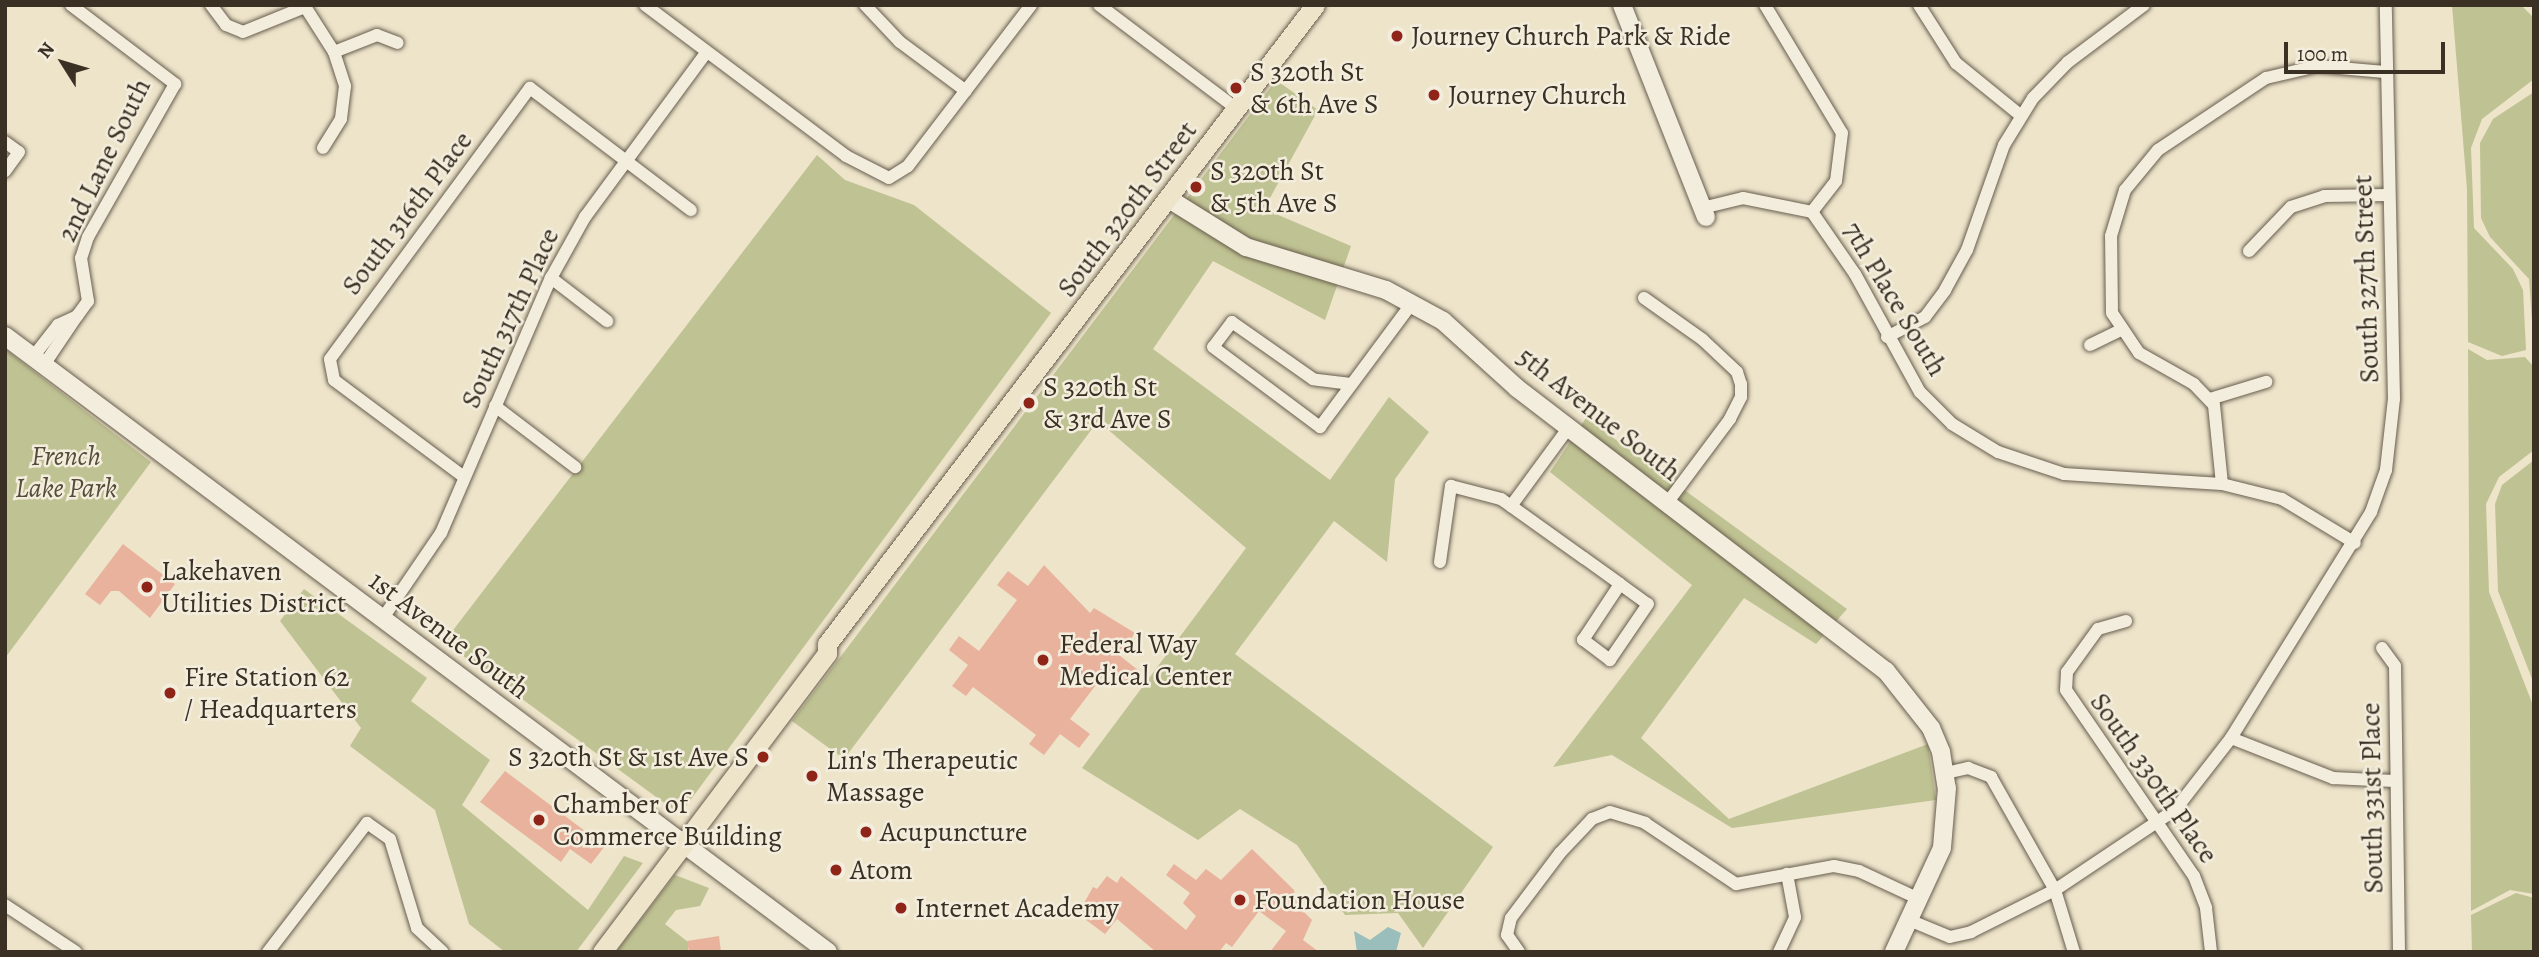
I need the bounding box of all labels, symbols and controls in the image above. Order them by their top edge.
place label: Journey Church Park & Ride [1411,19,1731,53]
north arrow [28,28,98,98]
marker: Journey Church Park & Ride [1389,28,1405,44]
scale bar [2287,28,2448,72]
text: N [32,37,61,64]
text: 100 m [2297,40,2348,68]
place label: S 320th St & 6th Ave S [1250,55,1379,121]
street label: 2nd Lane South [50,73,158,247]
place label: Journey Church [1448,78,1627,112]
marker: S 320th St & 6th Ave S [1228,80,1244,96]
marker: Journey Church [1426,87,1442,103]
street label: South 320th Street [1050,114,1204,304]
street label: South 316th Place [335,125,479,301]
place label: S 320th St & 5th Ave S [1210,154,1338,220]
street label: South 327th Street [2346,174,2386,384]
marker: S 320th St & 5th Ave S [1188,179,1204,195]
street label: 7th Place South [1836,216,1954,382]
street label: South 317th Place [454,222,566,414]
street label: 5th Avenue South [1511,340,1687,488]
place label: S 320th St & 3rd Ave S [1043,370,1172,436]
marker: S 320th St & 3rd Ave S [1021,395,1037,411]
park label: French Lake Park [15,439,117,505]
place label: Lakehaven Utilities District [161,554,346,620]
street label: 1st Avenue South [362,564,536,706]
marker: Lakehaven Utilities District [139,579,155,595]
place label: Federal Way Medical Center [1059,627,1232,693]
marker: Federal Way Medical Center [1033,650,1053,670]
place label: Fire Station 62 / Headquarters [184,660,357,726]
marker: Fire Station 62 / Headquarters [162,685,178,701]
street label: South 330th Place [2083,686,2225,870]
street label: South 331st Place [2354,702,2390,894]
place label: S 320th St & 1st Ave S [508,740,749,774]
place label: Lin's Therapeutic Massage [826,743,1018,809]
marker: S 320th St & 1st Ave S [755,749,771,765]
marker: Lin's Therapeutic Massage [804,768,820,784]
place label: Chamber of Commerce Building [553,787,782,853]
marker: Chamber of Commerce Building [531,812,547,828]
place label: Acupuncture [880,815,1027,849]
marker: Acupuncture [858,824,874,840]
place label: Atom [850,853,913,887]
marker: Atom [828,862,844,878]
place label: Foundation House [1254,883,1465,917]
place label: Internet Academy [915,891,1119,925]
marker: Foundation House [1232,892,1248,908]
marker: Internet Academy [893,900,909,916]

